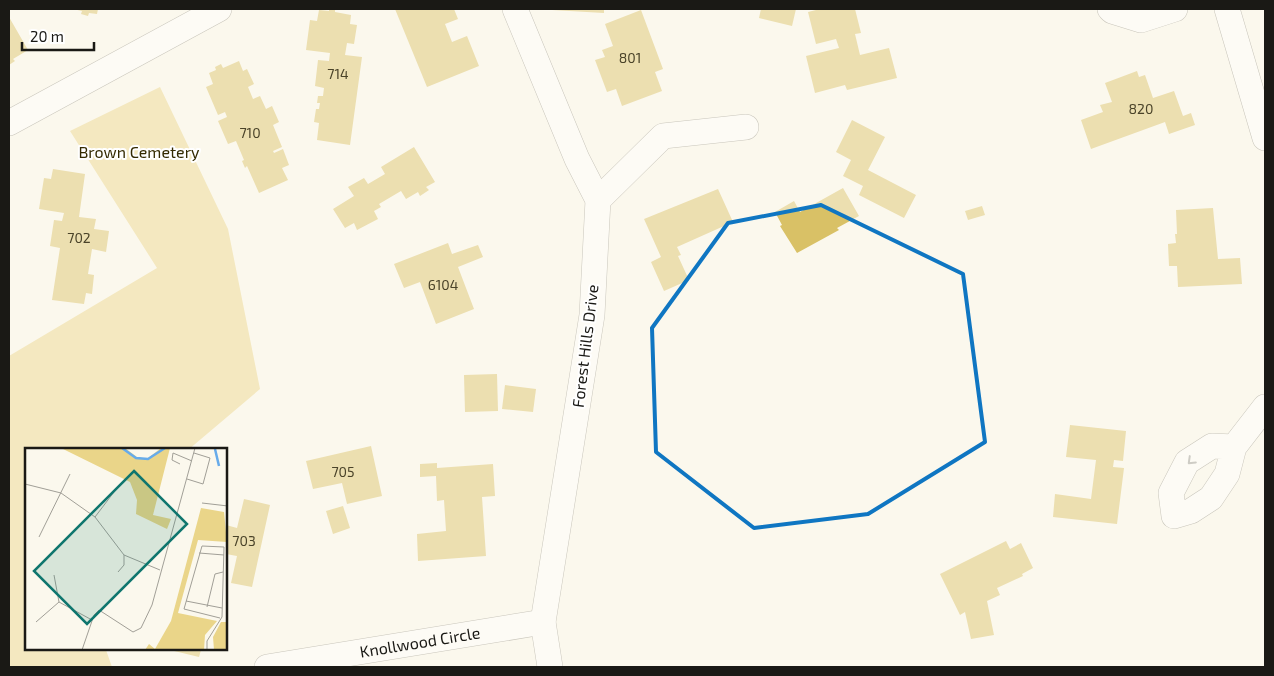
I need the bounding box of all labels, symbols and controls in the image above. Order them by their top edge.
scale bar [22,20,95,52]
text: 20 m [30,27,64,45]
house number: 801 [619,49,641,66]
house number: 714 [327,65,349,82]
house number: 820 [1129,100,1153,117]
house number: 710 [239,124,261,141]
park label: Brown Cemetery [78,142,200,161]
house number: 702 [67,229,91,246]
house number: 6104 [428,276,458,293]
street label: Forest Hills Drive [568,283,601,409]
inset map [25,448,228,651]
one-way arrow [1187,456,1196,465]
house number: 705 [331,463,355,480]
house number: 703 [232,532,256,549]
street label: Knollwood Circle [358,622,482,661]

